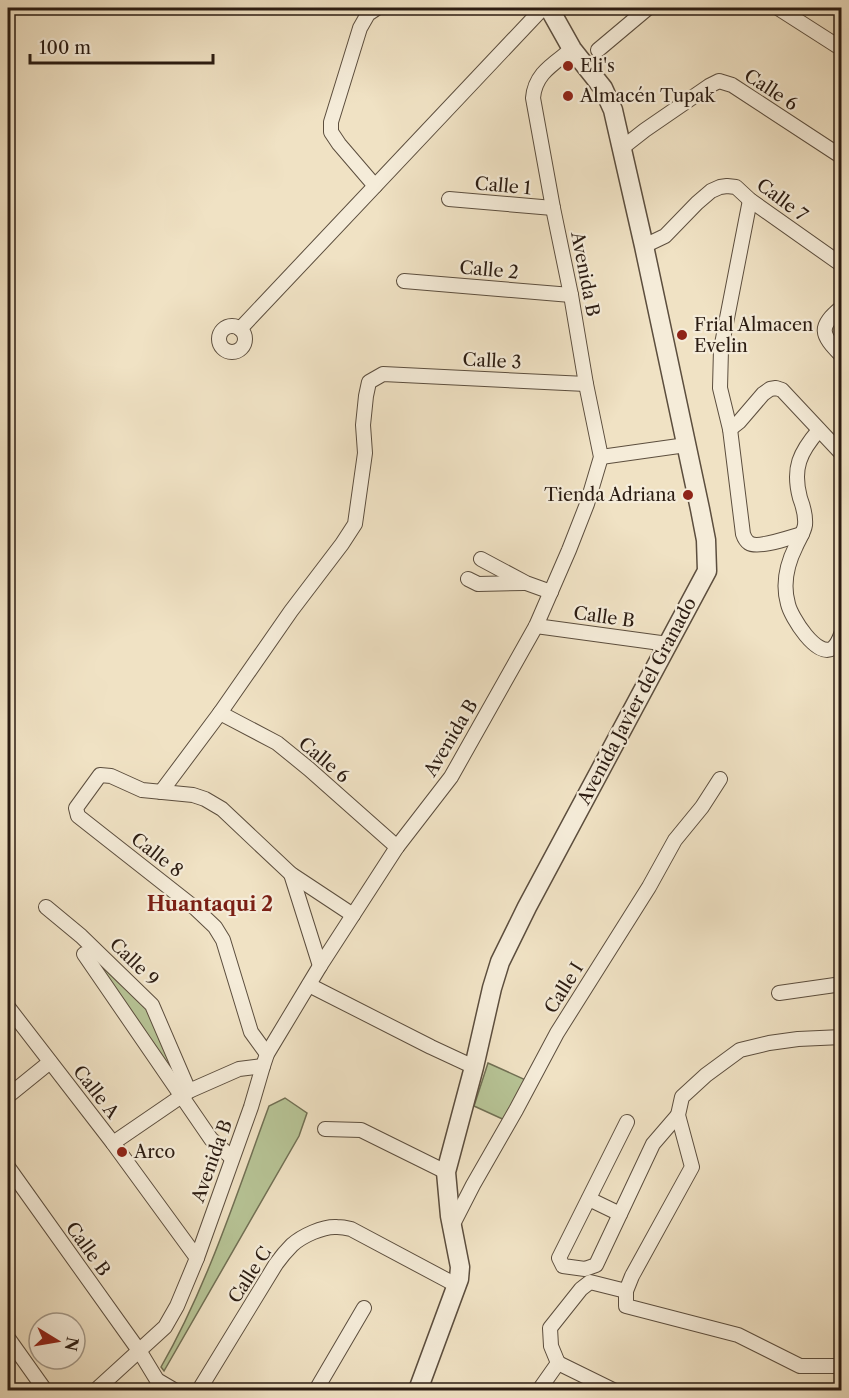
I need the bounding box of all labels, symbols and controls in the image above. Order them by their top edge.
scale bar [30,27,213,65]
text: 100 m [39,37,91,59]
place label: Eli's [580,55,615,77]
marker: Eli's [561,59,575,73]
street label: Calle 6 [740,65,802,115]
place label: Almacén Tupak [579,85,717,107]
marker: Almacén Tupak [561,89,575,103]
street label: Calle 1 [474,173,533,199]
street label: Calle 7 [752,174,812,226]
street label: Avenida B [566,229,604,318]
street label: Calle 2 [459,256,519,284]
place label: Frial Almacen Evelin [694,314,813,357]
marker: Frial Almacen Evelin [675,328,689,342]
street label: Calle 3 [462,348,522,374]
place label: Tienda Adriana [544,484,676,506]
marker: Tienda Adriana [681,488,695,502]
street label: Avenida Javier del Granado [573,594,701,809]
street label: Calle B [572,602,636,632]
street label: Avenida B [419,696,483,781]
street label: Calle 6 [294,732,354,788]
street label: Calle 8 [127,828,187,882]
district label: Huantaqui 2 [147,892,273,916]
street label: Calle 9 [105,933,163,991]
street label: Calle I [540,959,588,1017]
street label: Calle A [68,1061,124,1124]
street label: Avenida B [187,1117,237,1206]
place label: Arco [133,1141,175,1163]
marker: Arco [115,1145,129,1159]
street label: Calle B [61,1218,115,1280]
street label: Calle C [224,1243,276,1307]
north arrow [27,1311,87,1371]
text: N [61,1335,83,1353]

